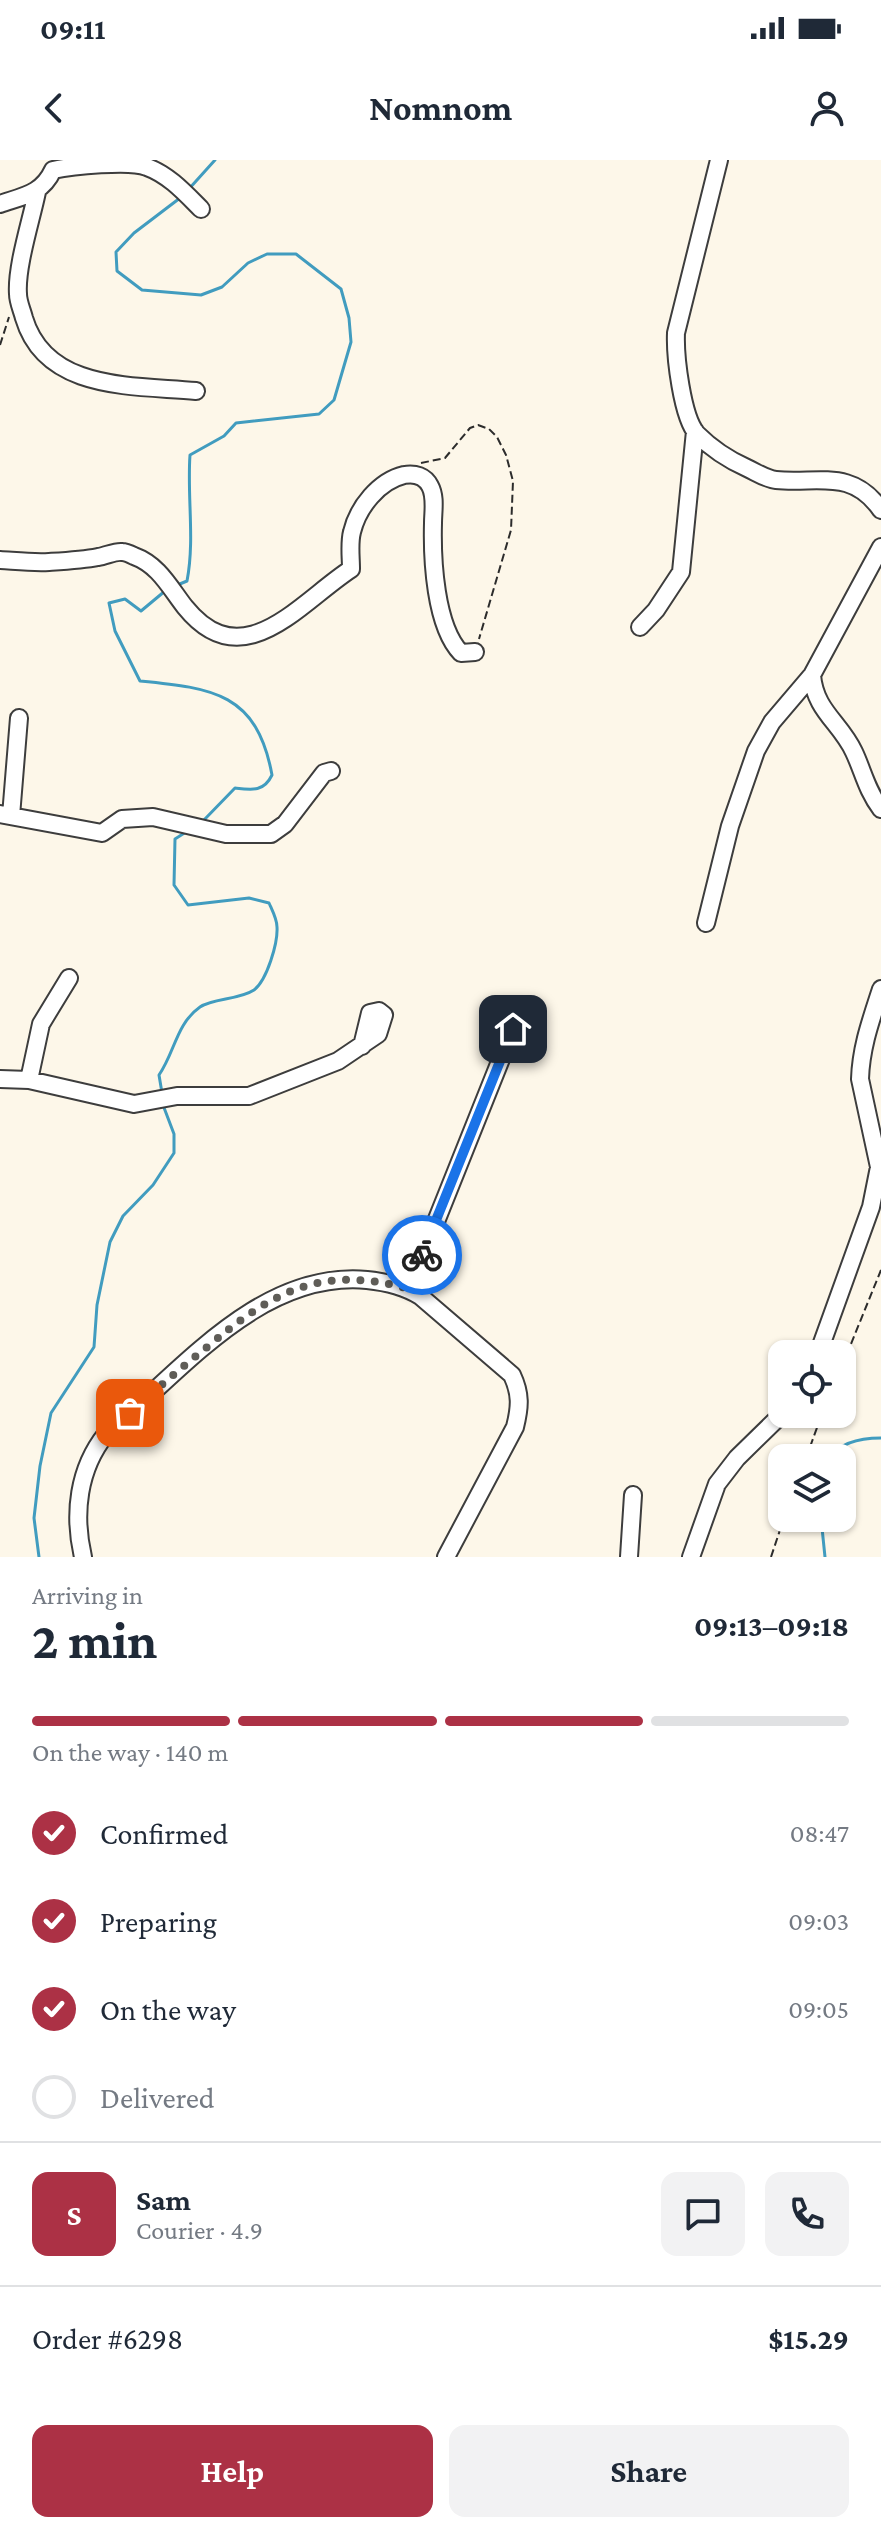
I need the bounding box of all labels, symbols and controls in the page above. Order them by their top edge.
text: 09:11 [40,12,105,45]
icon: back [32,86,76,130]
icon: person [805,86,849,130]
text: Nomnom [369,88,512,128]
pin [479,995,547,1063]
icon: home [491,1007,535,1051]
courier [382,1215,462,1295]
icon: bike [400,1233,444,1277]
map controls [768,1340,856,1532]
button: locate [768,1340,856,1428]
pin [96,1379,164,1447]
icon: bag [108,1391,152,1435]
button: layers [768,1444,856,1532]
text: Arriving in [32,1581,143,1610]
text: 09:13–09:18 [694,1609,849,1642]
text: 2 min [32,1611,157,1669]
text: On the way · 140 m [32,1738,228,1767]
icon: check [32,1811,76,1855]
text: Confirmed [100,1817,228,1850]
text: 08:47 [790,1819,849,1848]
icon: check [32,1899,76,1943]
text: Preparing [100,1905,217,1938]
text: 09:03 [788,1907,849,1936]
icon: check [32,1987,76,2031]
text: On the way [100,1993,236,2026]
text: 09:05 [788,1995,849,2024]
text: Delivered [100,2081,215,2114]
button: chat [661,2172,745,2256]
button: phone [765,2172,849,2256]
text: Sam [136,2183,191,2216]
text: S [67,2198,82,2231]
text: Courier · 4.9 [136,2216,263,2245]
text: Order #6298 [32,2322,183,2355]
text: $15.29 [768,2322,849,2355]
button: Help [32,2425,433,2517]
button: Share [449,2425,849,2517]

